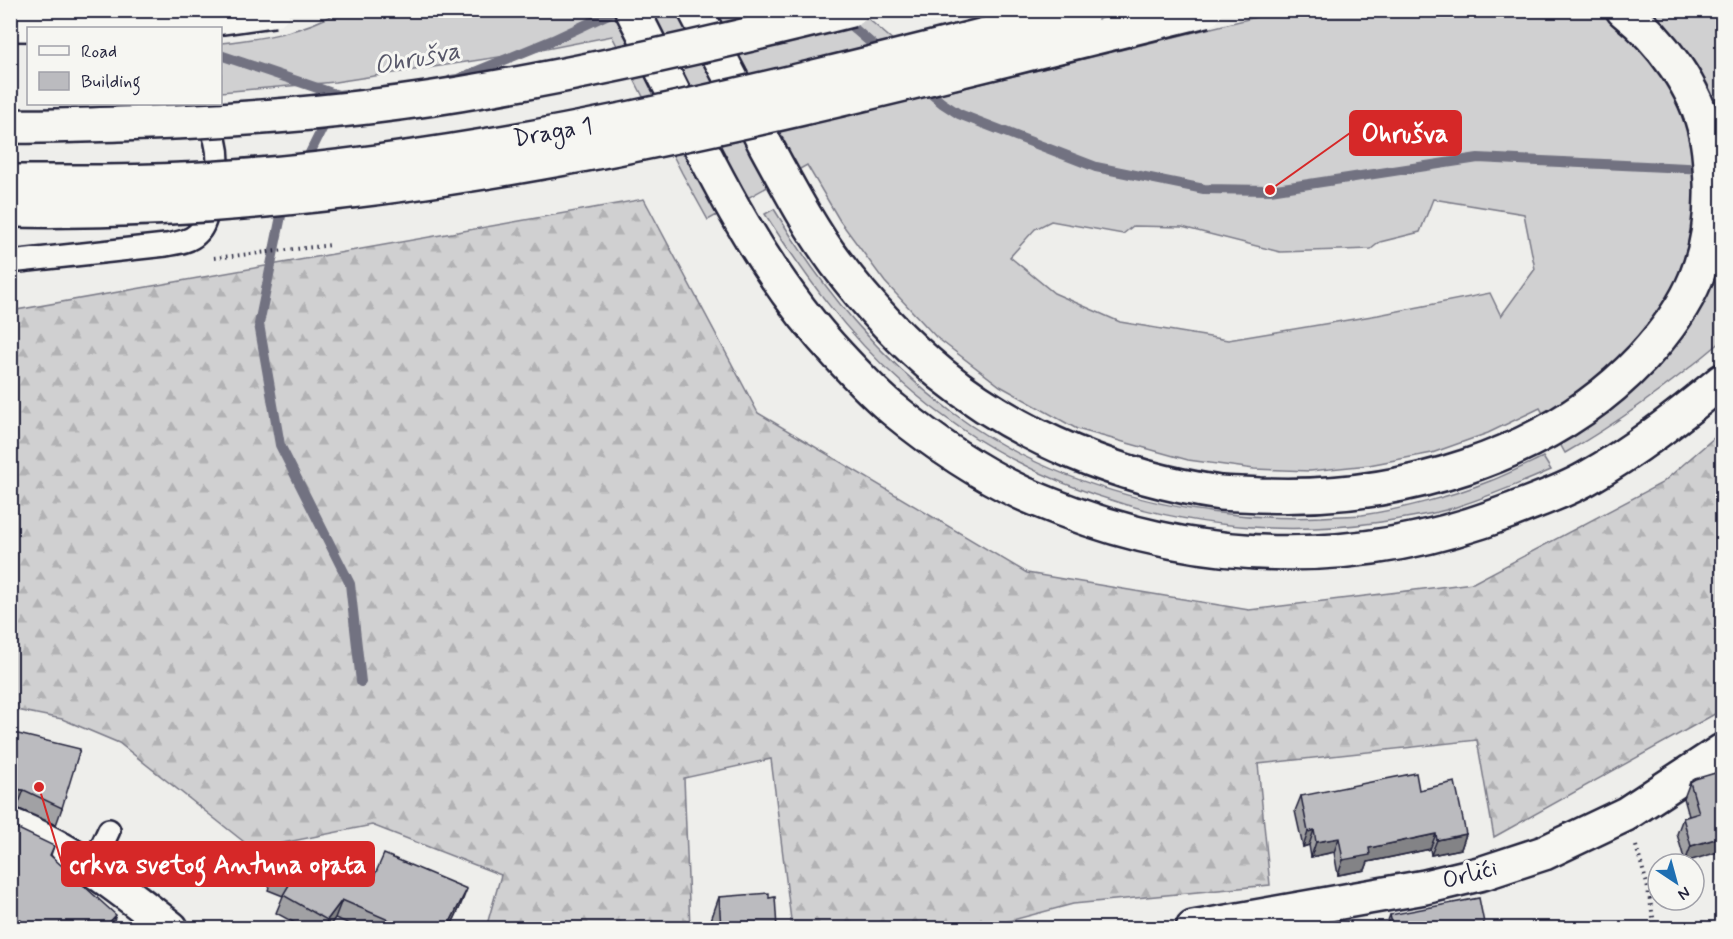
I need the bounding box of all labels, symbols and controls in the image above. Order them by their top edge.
legend [27,27,222,105]
water label: Ohrušva [371,34,463,84]
text: Road [81,40,117,64]
text: Building [81,70,141,96]
street label: Draga 1 [511,111,596,157]
callout: Ohrušva [1350,111,1461,155]
text: Ohrušva [1362,118,1448,152]
callout: crkva svetog Antuna opata [62,842,374,886]
text: crkva svetog Antuna opata [69,849,367,886]
north arrow [1646,852,1706,912]
street label: Orlići [1439,853,1501,897]
text: N [1673,881,1694,905]

